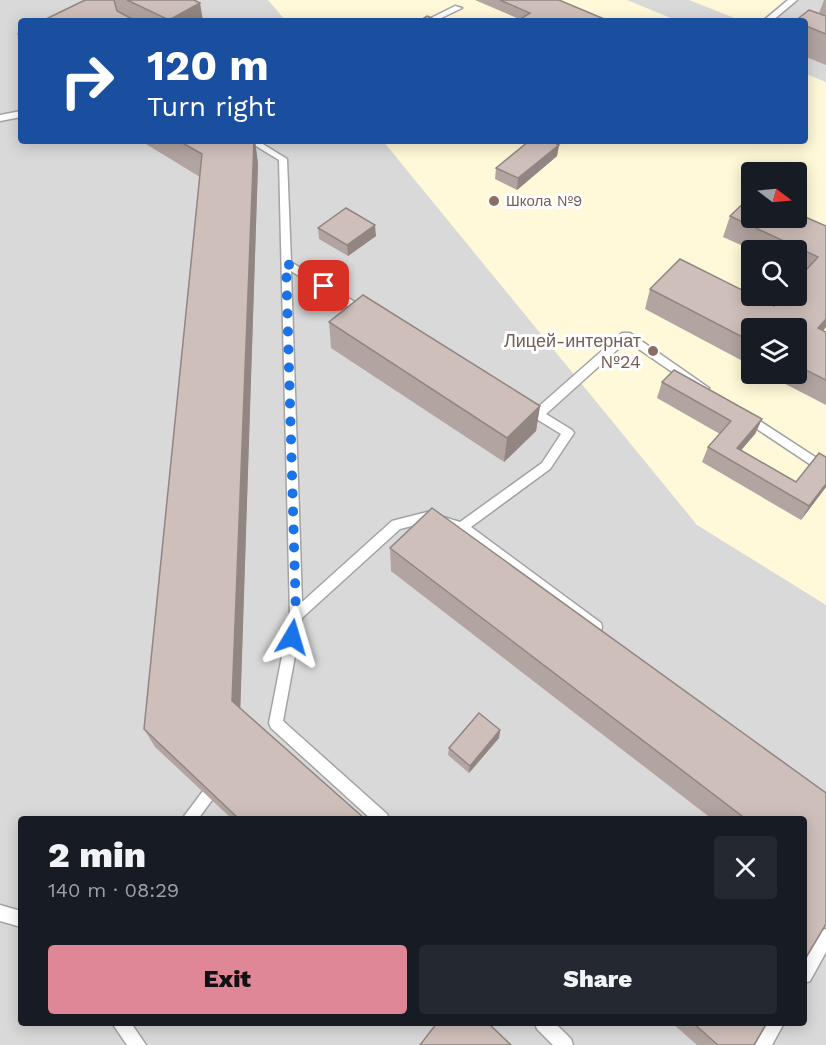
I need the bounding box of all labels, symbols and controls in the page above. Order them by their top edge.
text: 120 m [147,41,269,90]
icon: right [48,42,126,120]
text: Turn right [147,91,276,123]
north arrow [741,162,807,228]
map controls [741,162,807,384]
place label: Школа №9 [506,192,582,210]
marker: Школа №9 [487,194,501,208]
button: search [741,240,807,306]
pin [298,260,349,311]
icon: arrive [307,269,340,302]
button: layers [741,318,807,384]
place label: Лицей-интернат №24 [504,330,641,372]
marker: Лицей-интернат №24 [646,344,660,358]
position arrow [260,605,324,669]
text: 2 min [48,834,146,876]
button: close [714,836,777,899]
text: 140 m · 08:29 [48,878,179,902]
button: Exit [48,945,407,1014]
button: Share [419,945,777,1014]

